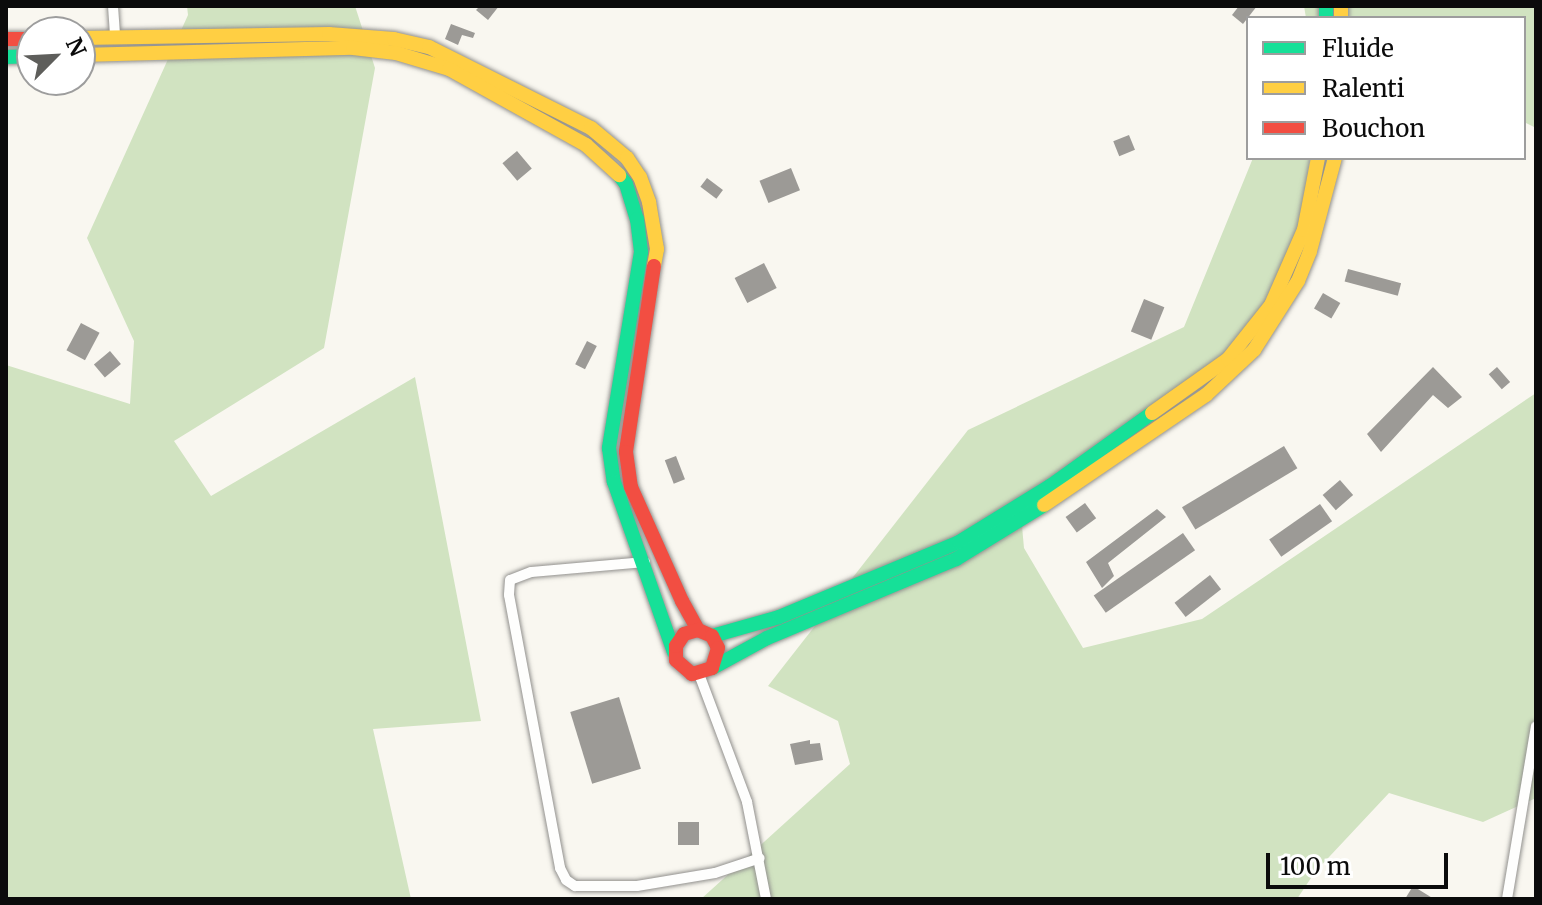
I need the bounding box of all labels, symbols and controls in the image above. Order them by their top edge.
north arrow [16,16,96,96]
legend [1246,16,1526,160]
text: N [60,33,92,61]
text: Fluide [1322,33,1394,64]
text: Ralenti [1322,73,1405,104]
text: Bouchon [1322,113,1425,144]
scale bar [1270,837,1452,887]
text: 100 m [1280,851,1350,882]

